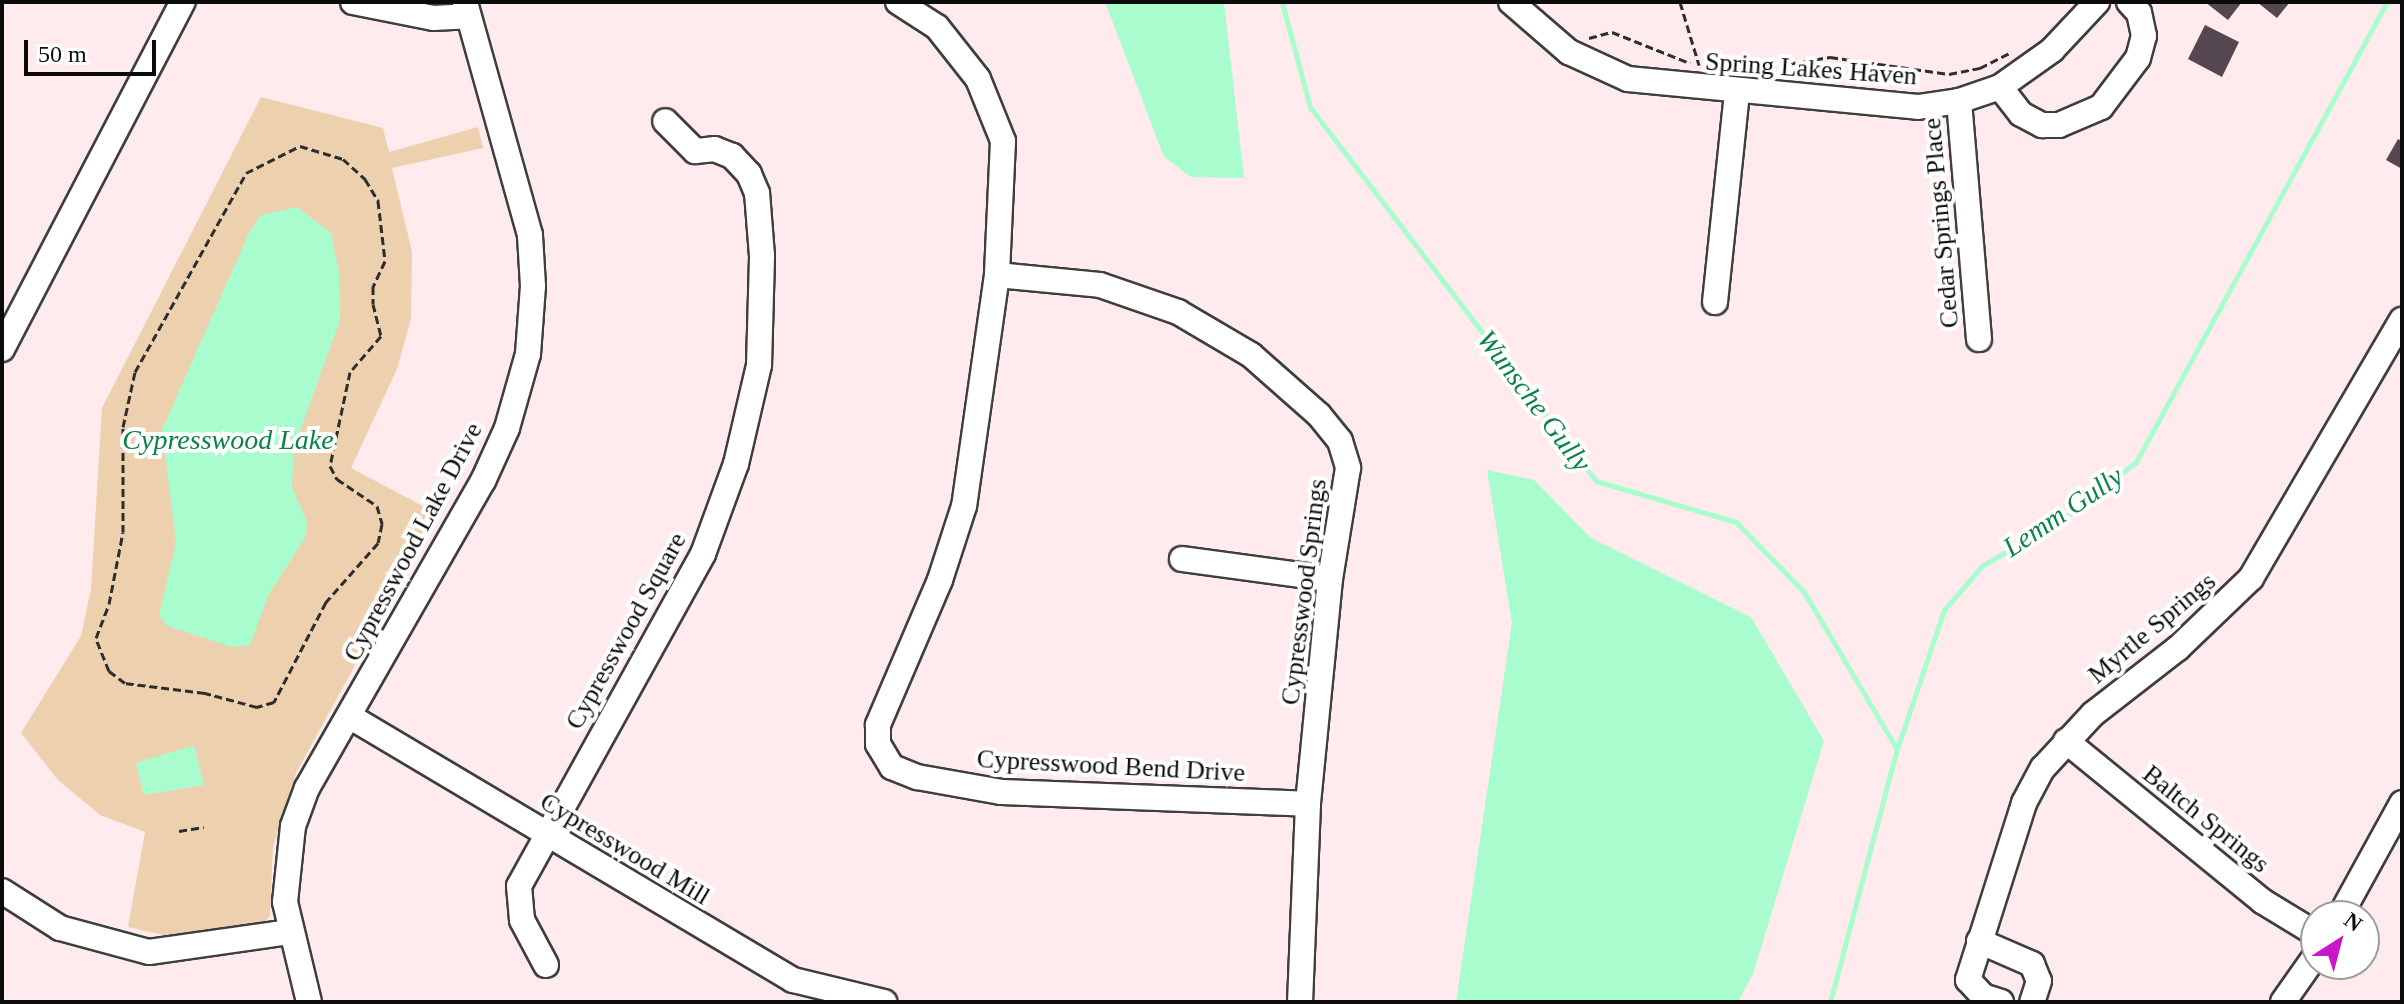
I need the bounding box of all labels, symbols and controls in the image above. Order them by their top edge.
scale bar [28,24,160,74]
text: 50 m [38,41,87,67]
street label: Spring Lakes Haven [1704,46,1918,92]
street label: Cedar Springs Place [1916,117,1966,329]
water label: Wunsche Gully [1470,324,1598,478]
street label: Cypresswood Lake Drive [337,417,489,667]
water label: Cypresswood Lake [122,423,334,457]
water label: Lemm Gully [1997,460,2129,564]
street label: Cypresswood Springs [1275,477,1333,707]
street label: Cypresswood Square [559,527,693,735]
street label: Myrtle Springs [2082,566,2222,690]
street label: Cypresswood Bend Drive [976,743,1246,789]
street label: Baltch Springs [2136,758,2276,880]
street label: Cypresswood Mill [534,786,716,912]
north arrow [2300,900,2380,980]
text: N [2339,907,2367,937]

